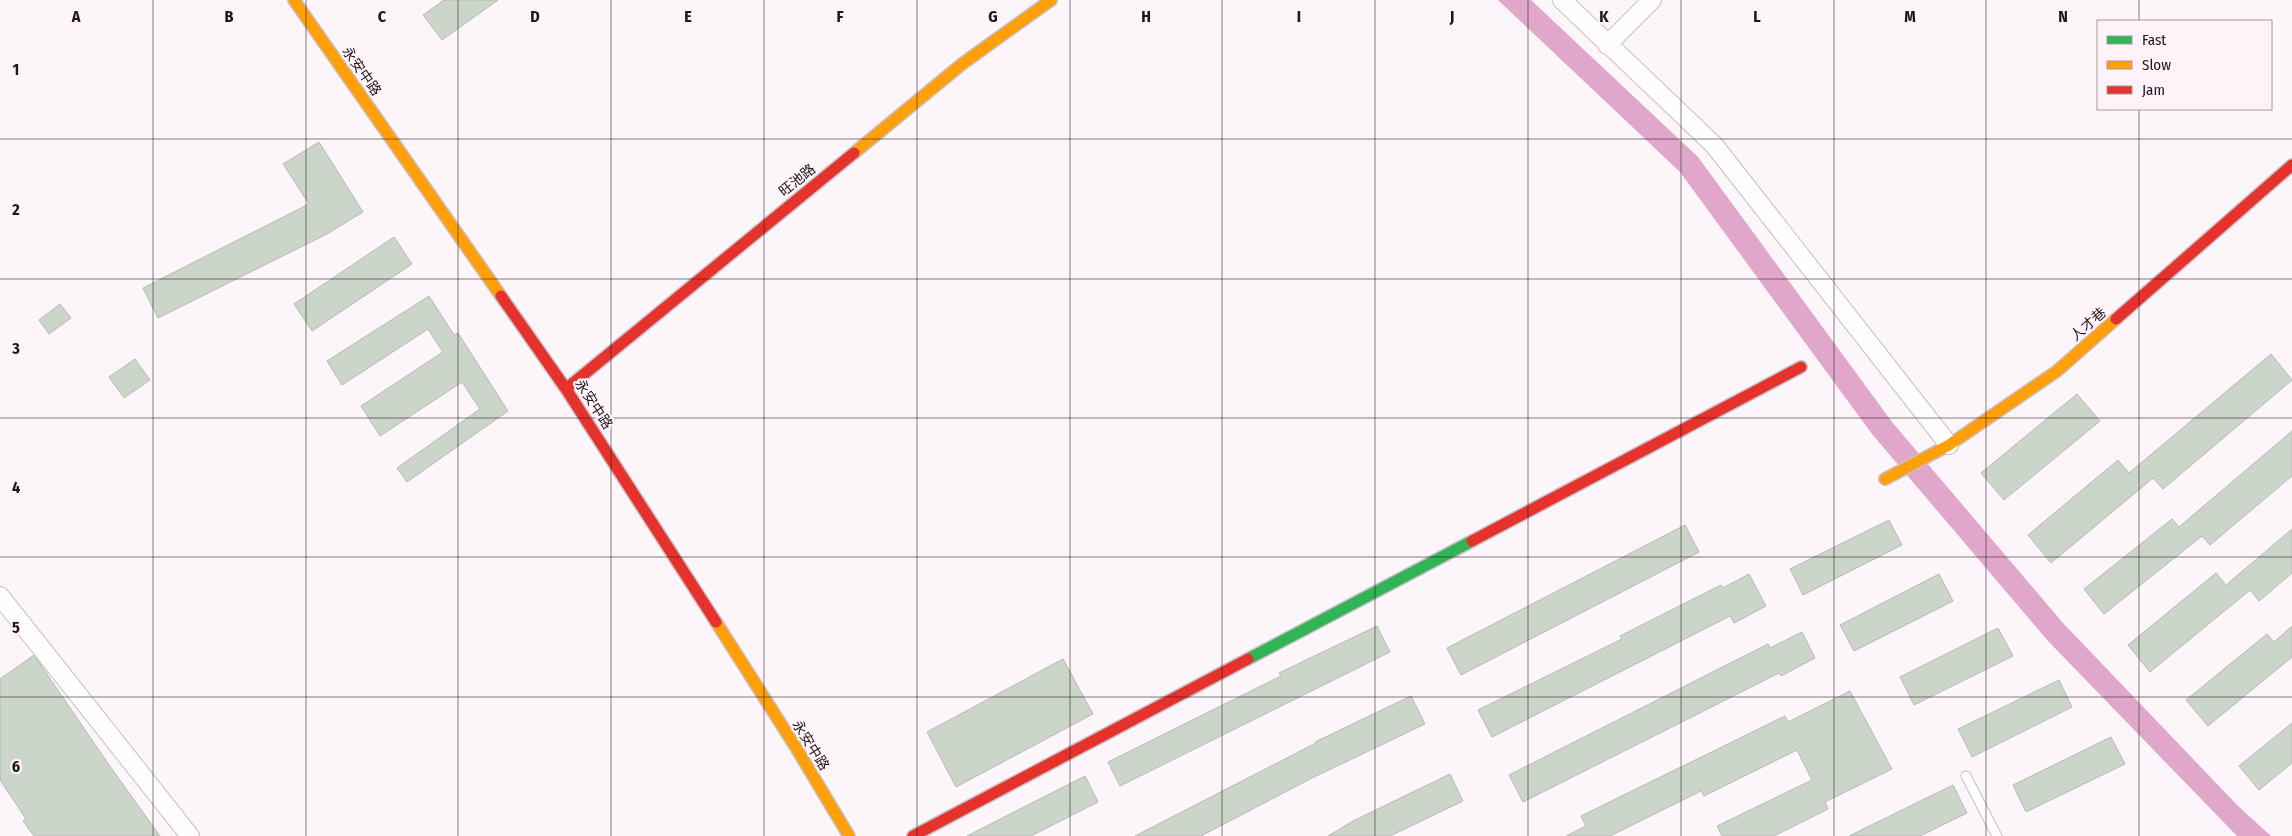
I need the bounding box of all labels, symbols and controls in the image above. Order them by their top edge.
text: A [71,7,81,26]
text: B [225,7,234,26]
text: C [378,7,387,26]
text: D [530,7,540,26]
text: E [684,7,692,26]
text: F [836,7,844,26]
text: G [988,7,998,26]
text: H [1141,7,1151,26]
text: I [1297,7,1301,26]
text: J [1449,7,1454,26]
text: K [1599,7,1609,26]
text: L [1753,7,1761,26]
text: M [1904,7,1916,26]
text: N [2058,7,2068,26]
legend [2097,20,2272,110]
text: Fast [2142,31,2166,49]
street label: 永安中路 [339,43,385,99]
text: Slow [2142,56,2171,74]
text: 1 [13,60,19,79]
text: Jam [2142,81,2165,99]
street label: 旺池路 [776,161,819,200]
text: 2 [11,200,20,219]
street label: 人才巷 [2067,304,2110,345]
text: 3 [11,339,20,358]
street label: 永安中路 [571,376,616,432]
text: 4 [12,478,20,497]
text: 5 [12,618,20,637]
street label: 永安中路 [789,717,833,774]
text: 6 [12,757,20,776]

